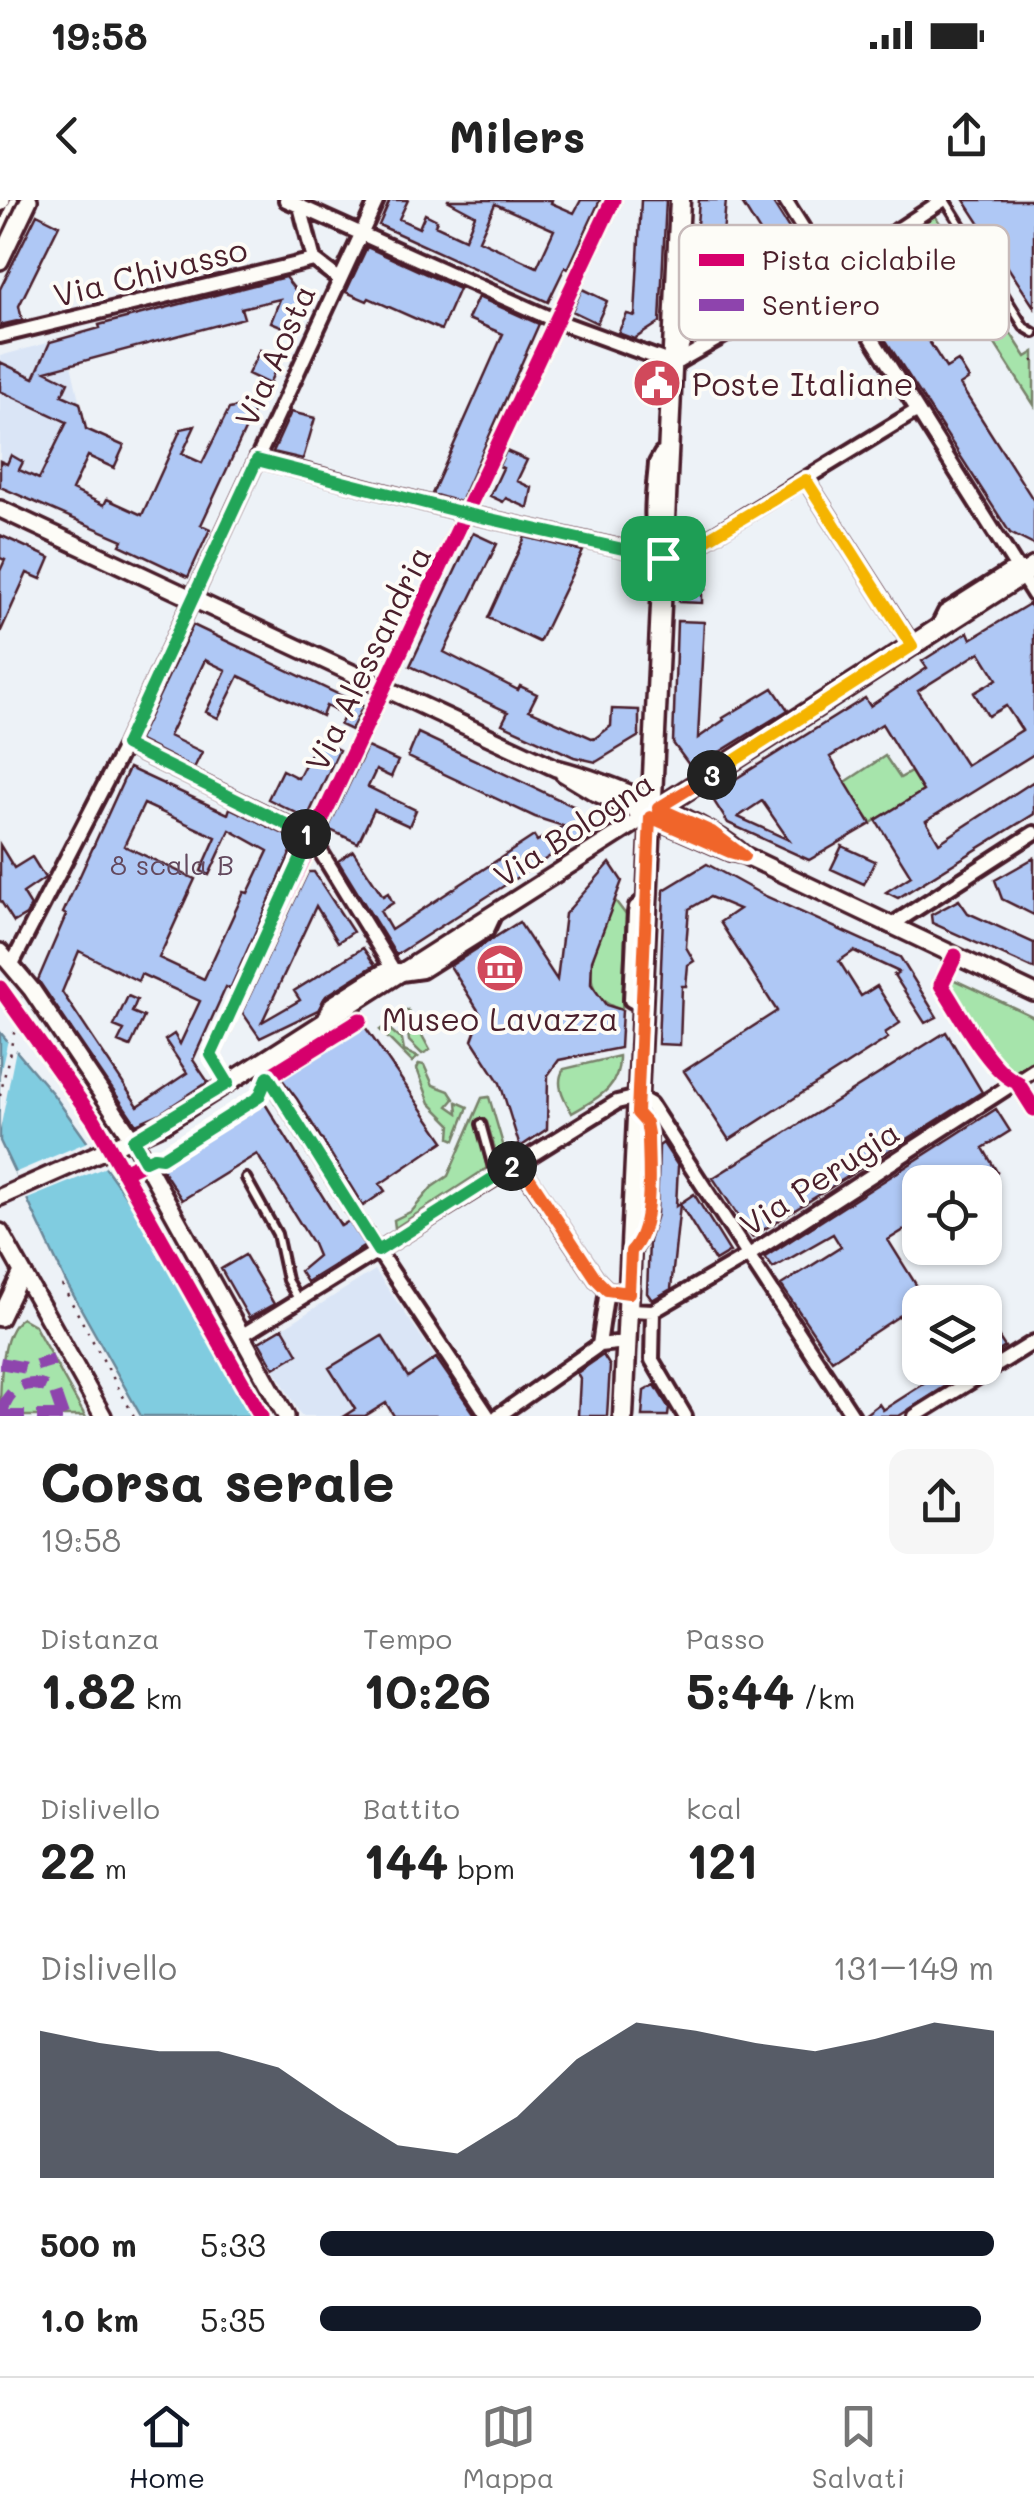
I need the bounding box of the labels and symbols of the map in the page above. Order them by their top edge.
legend [679,225,1009,340]
street label: Via Chivasso [49,227,251,315]
text: Pista ciclabile [762,241,957,277]
street label: Via Aosta [224,277,324,433]
text: Sentiero [762,286,880,322]
public building icon: Poste Italiane [631,357,683,409]
place label: Poste Italiane [692,362,914,404]
pin [621,516,706,601]
street label: Via Alessandria [294,539,440,777]
pin: 3 [687,750,737,800]
street label: Via Bologna [485,761,661,895]
pin: 1 [281,809,331,859]
house number: 8 scala B [110,846,234,882]
museum icon: Museo Lavazza [474,942,526,994]
place label: Museo Lavazza [382,997,618,1039]
street label: Via Perugia [731,1110,907,1244]
pin: 2 [487,1141,537,1191]

